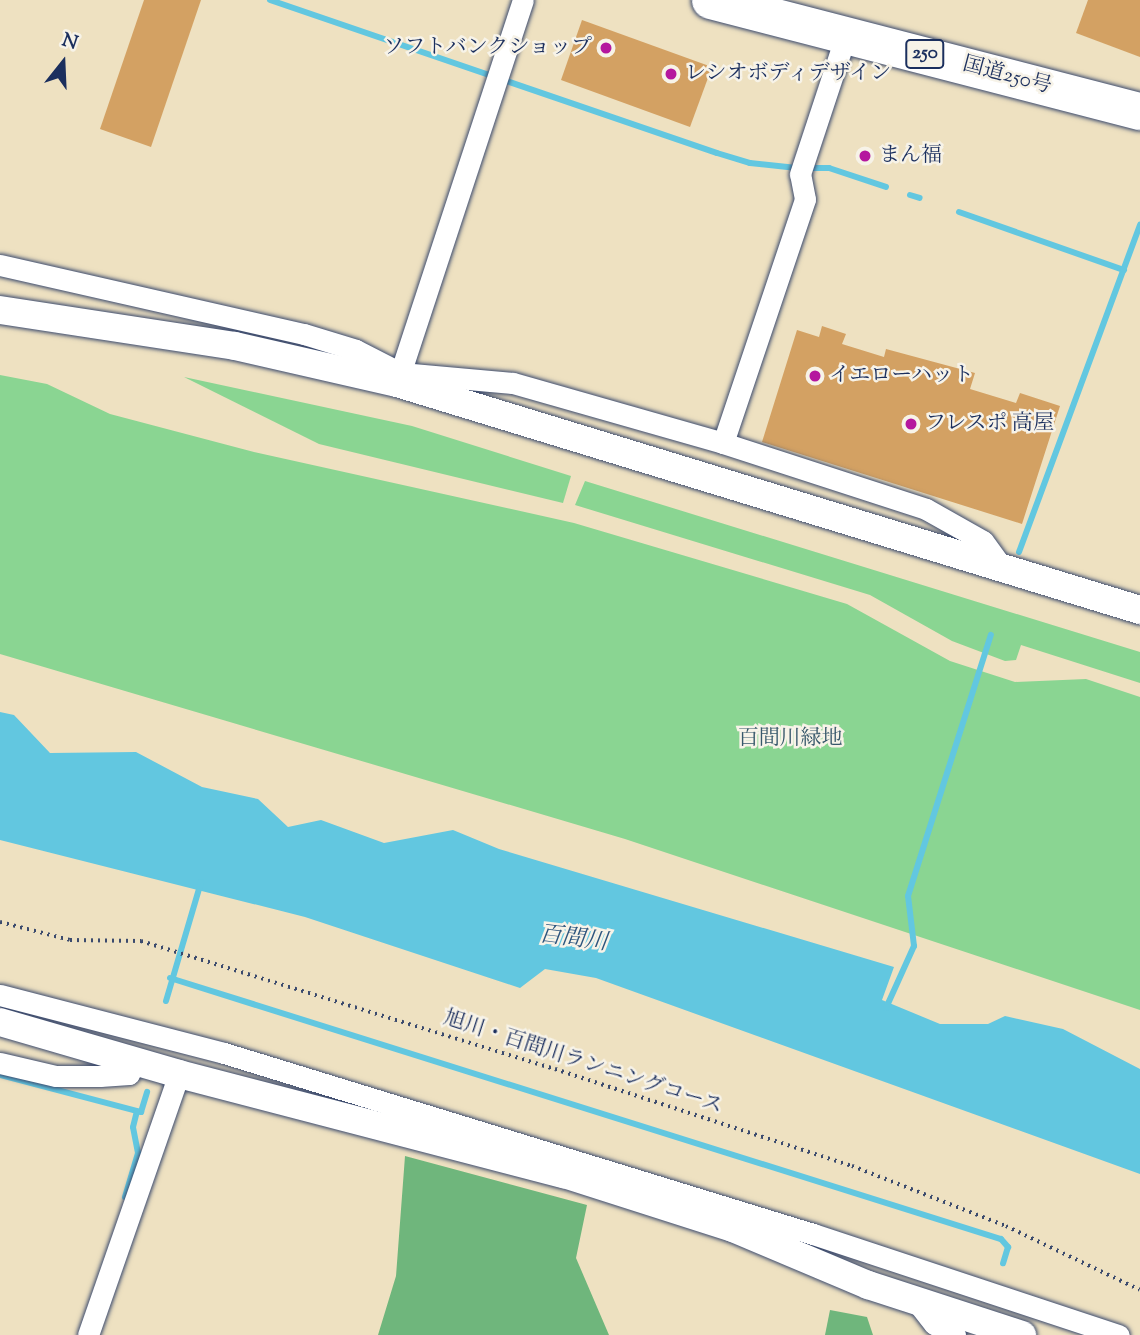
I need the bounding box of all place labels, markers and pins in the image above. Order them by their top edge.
place label: ソフトバンクショップ [382,35,592,61]
marker: ソフトバンクショップ [598,40,614,56]
place label: レシオボディデザイン [685,61,895,87]
marker: レシオボディデザイン [663,66,679,82]
place label: まん福 [879,143,942,169]
marker: まん福 [857,148,873,164]
place label: イエローハット [829,363,976,389]
marker: イエローハット [807,368,823,384]
place label: フレスポ 高屋 [925,411,1055,437]
marker: フレスポ 高屋 [903,416,919,432]

